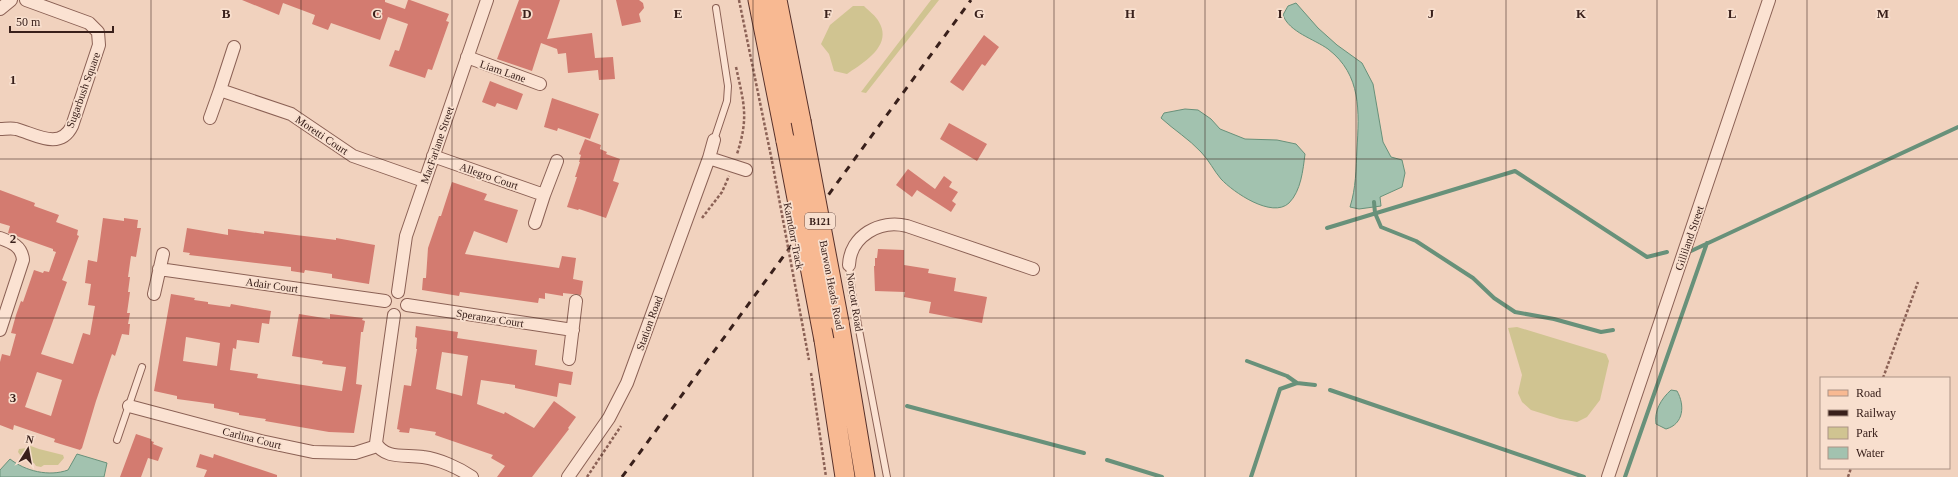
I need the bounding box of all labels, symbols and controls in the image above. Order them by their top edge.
text: B [222,6,231,21]
text: C [372,6,382,21]
text: D [522,6,532,21]
text: E [674,6,682,21]
text: F [824,6,832,21]
text: G [974,6,984,21]
text: H [1125,6,1135,21]
text: I [1277,6,1283,21]
text: J [1428,6,1435,21]
text: K [1576,6,1587,21]
text: L [1728,6,1737,21]
text: M [1877,6,1889,21]
scale bar [10,8,113,34]
text: 50 m [16,15,41,29]
street label: Sugarbush Square [64,50,102,130]
street label: Liam Lane [478,58,528,85]
text: 1 [10,72,16,87]
street label: MacFarlane Street [418,105,456,185]
street label: Moretti Court [293,113,351,157]
street label: Allegro Court [458,160,520,192]
street label: Karndorr Track [782,201,806,271]
street label: Gilliland Street [1672,204,1706,272]
road number: B121 [805,213,835,229]
text: 2 [10,231,16,246]
street label: Barwon Heads Road [817,239,847,331]
street label: Norcott Road [844,272,866,333]
street label: Adair Court [245,275,299,295]
street label: Station Road [634,294,665,352]
street label: Speranza Court [455,307,525,329]
legend [1820,377,1950,469]
text: Road [1856,386,1881,400]
text: 3 [10,390,17,405]
text: Railway [1856,406,1896,420]
street label: Carlina Court [221,425,283,451]
text: Park [1856,426,1878,440]
north arrow [8,429,48,469]
text: N [25,433,35,446]
text: Water [1856,446,1884,460]

